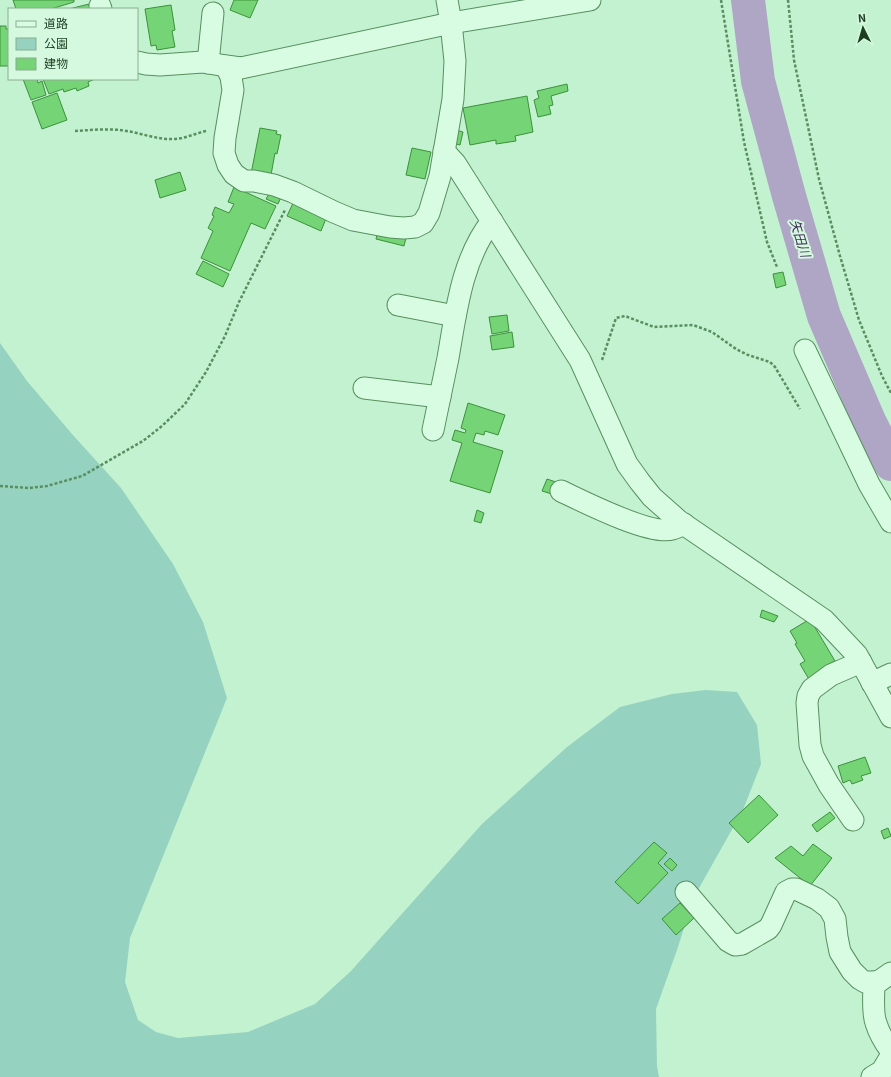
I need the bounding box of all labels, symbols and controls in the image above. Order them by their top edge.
legend [8,8,138,80]
north arrow [843,8,883,48]
text: N [857,9,867,25]
text: 道路 [44,14,68,31]
text: 公園 [44,34,68,51]
text: 建物 [44,54,68,71]
water label: 矢田川 [786,217,816,261]

